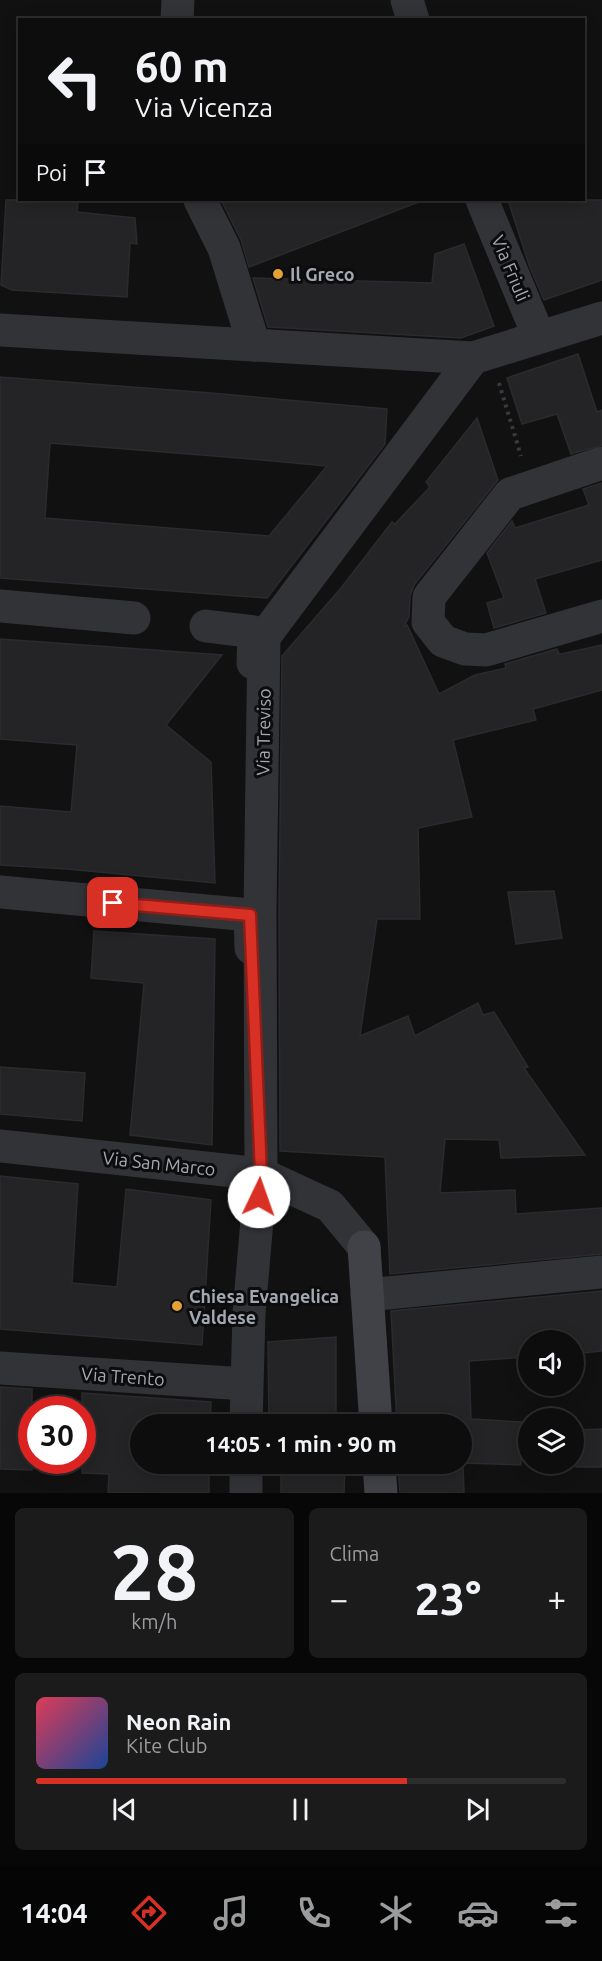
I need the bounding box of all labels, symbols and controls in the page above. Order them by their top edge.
icon: left [36,42,114,120]
text: 60 m [135,43,229,90]
text: Via Vicenza [135,92,273,122]
icon: arrive [79,156,112,189]
text: Poi [36,160,67,185]
street label: Via Friuli [488,232,534,304]
place label: Il Greco [290,264,355,284]
marker: Il Greco [271,267,285,281]
street label: Via Treviso [252,688,274,776]
pin [87,877,138,928]
icon: arrive [96,886,129,919]
street label: Via San Marco [102,1147,216,1179]
position arrow [227,1165,291,1229]
place label: Chiesa Evangelica Valdese [189,1286,339,1327]
marker: Chiesa Evangelica Valdese [170,1299,184,1313]
map controls [518,1330,584,1474]
button: sound [518,1330,584,1396]
street label: Via Trento [81,1363,165,1389]
speed limit sign: 30 [18,1396,96,1474]
button: layers [518,1408,584,1474]
text: 14:05 · 1 min · 90 m [205,1431,397,1456]
text: 28 [110,1527,198,1615]
text: Clima [330,1542,379,1565]
text: 23° [414,1573,481,1624]
text: − [330,1580,348,1617]
text: + [547,1580,566,1617]
text: km/h [131,1610,177,1633]
text: Neon Rain [126,1709,231,1734]
text: Kite Club [126,1734,208,1757]
icon: previous [108,1793,141,1826]
icon: pause [284,1793,317,1826]
icon: next [461,1793,494,1826]
icon: directions [128,1892,170,1934]
icon: music [210,1892,252,1934]
icon: phone [293,1892,335,1934]
icon: climate [375,1892,417,1934]
icon: car [457,1892,499,1934]
icon: filters [540,1892,582,1934]
text: 14:04 [20,1898,88,1928]

